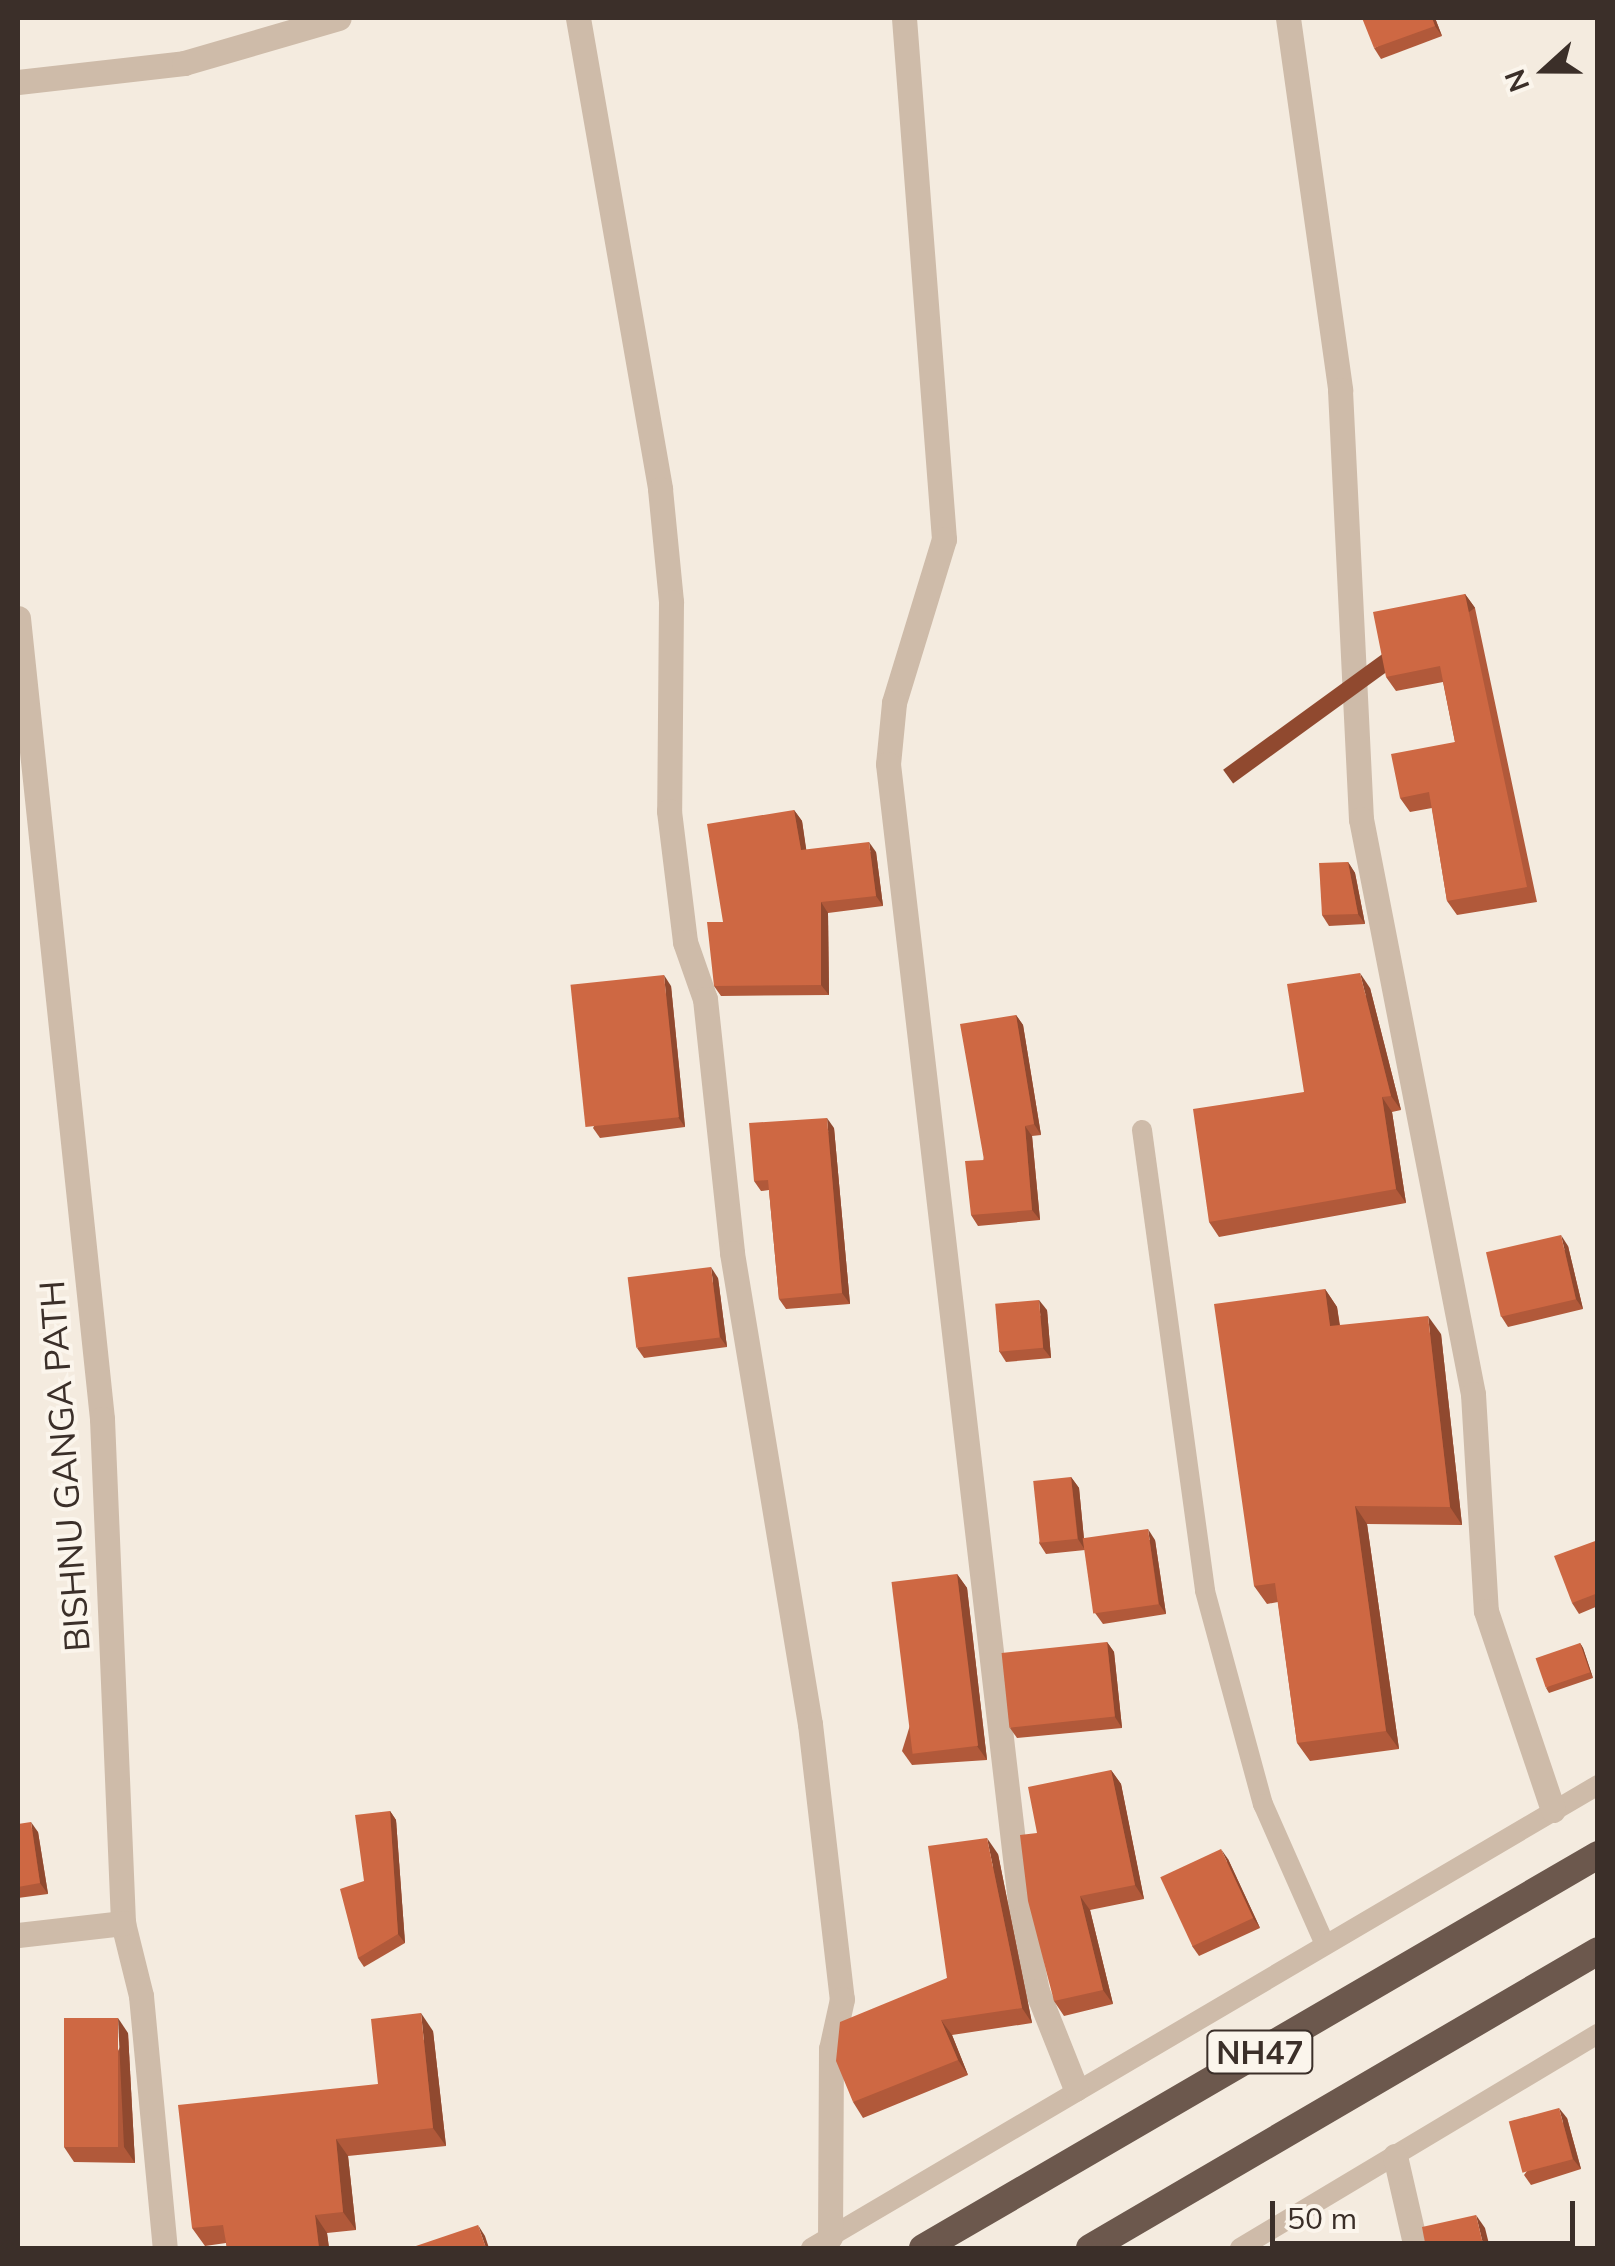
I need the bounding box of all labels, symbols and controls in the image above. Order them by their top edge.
north arrow [1495,20,1595,120]
text: N [1496,65,1537,97]
street label: BISHNU GANGA PATH [30,1279,98,1653]
road number: NH47 [1205,2025,1315,2079]
scale bar [1275,2181,1580,2243]
text: 50 m [1287,2199,1357,2237]

